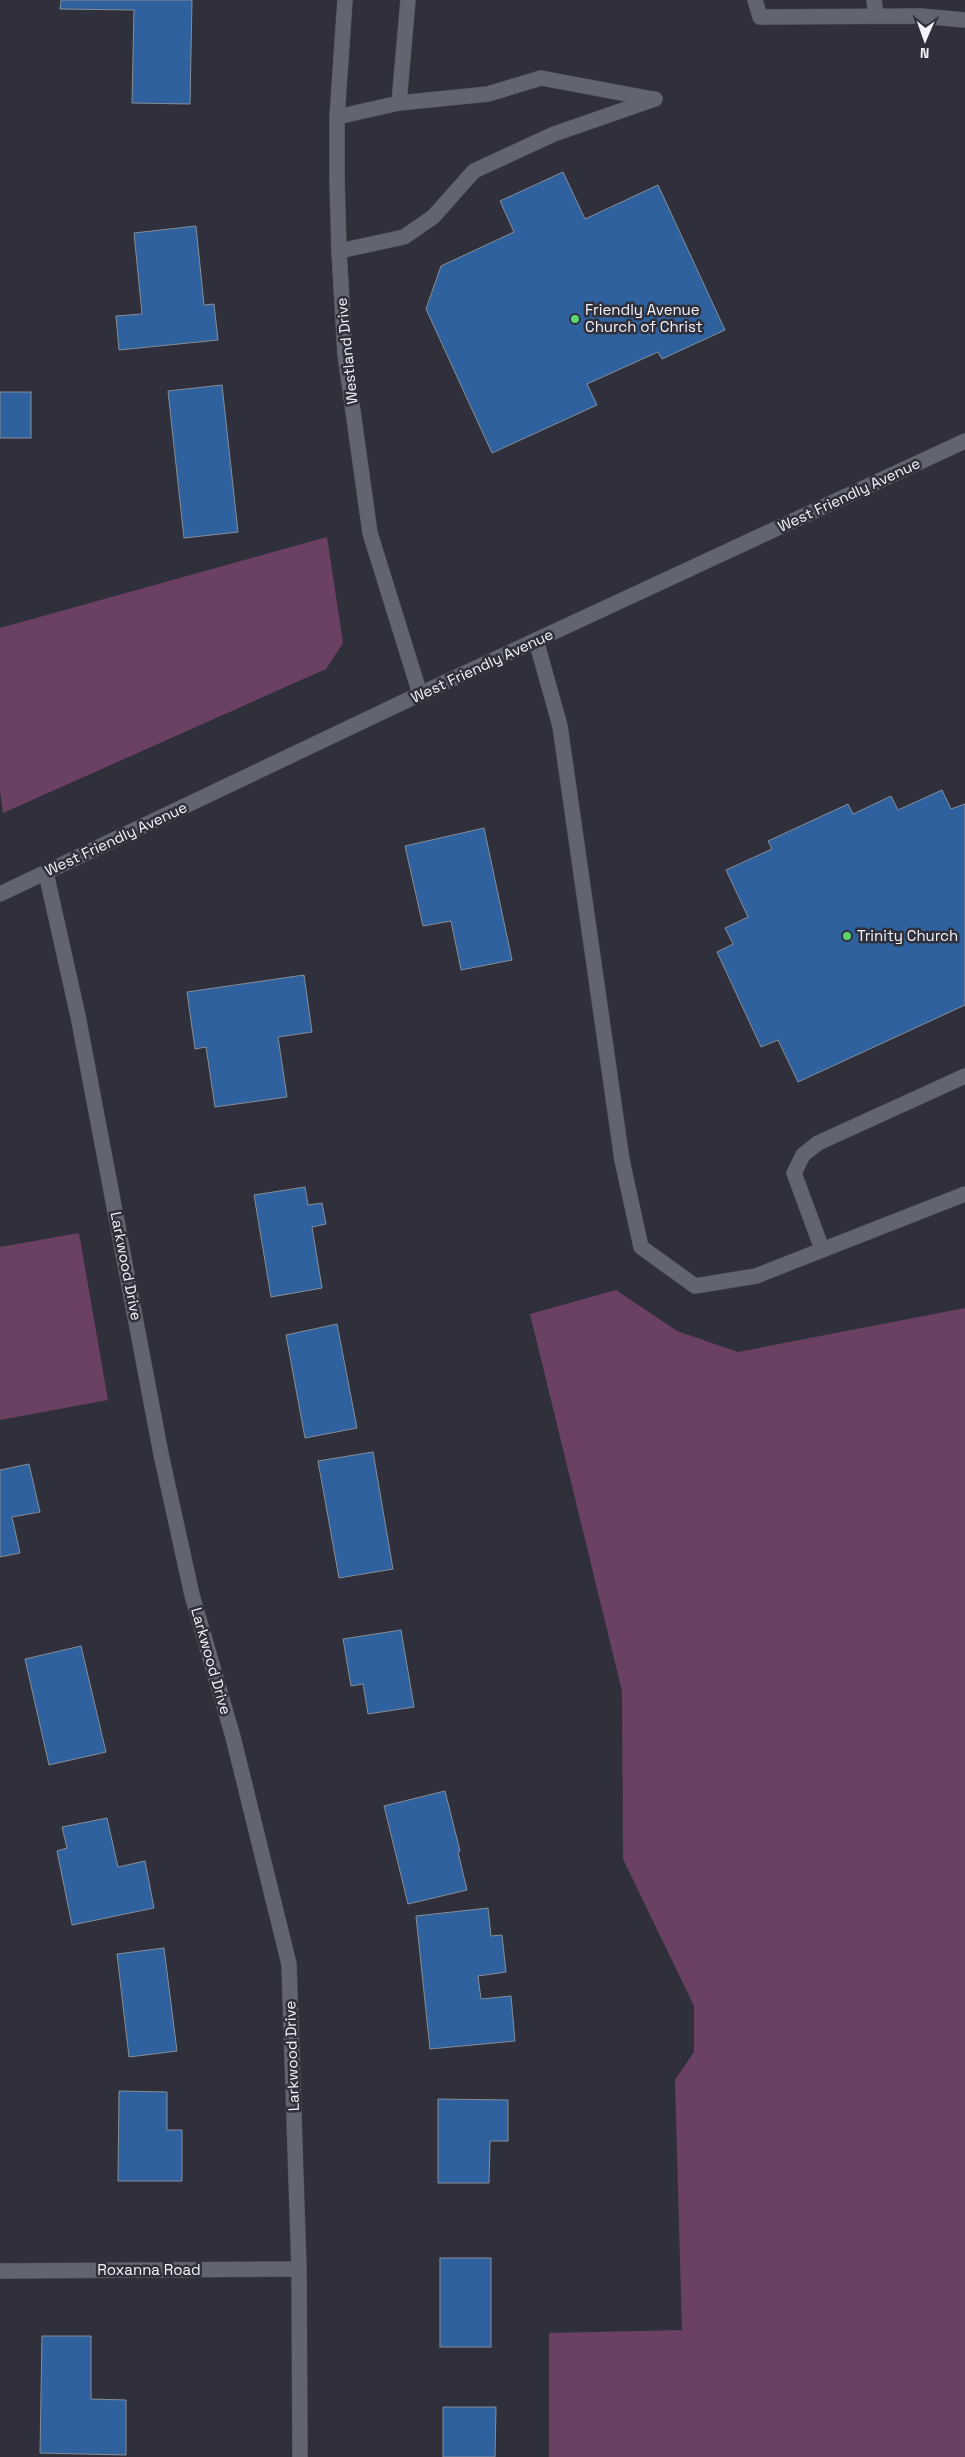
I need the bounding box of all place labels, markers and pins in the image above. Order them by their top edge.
place label: Friendly Avenue Church of Christ [585,300,703,336]
marker: Friendly Avenue Church of Christ [569,313,581,325]
place label: Trinity Church [857,926,958,945]
marker: Trinity Church [841,930,853,942]

